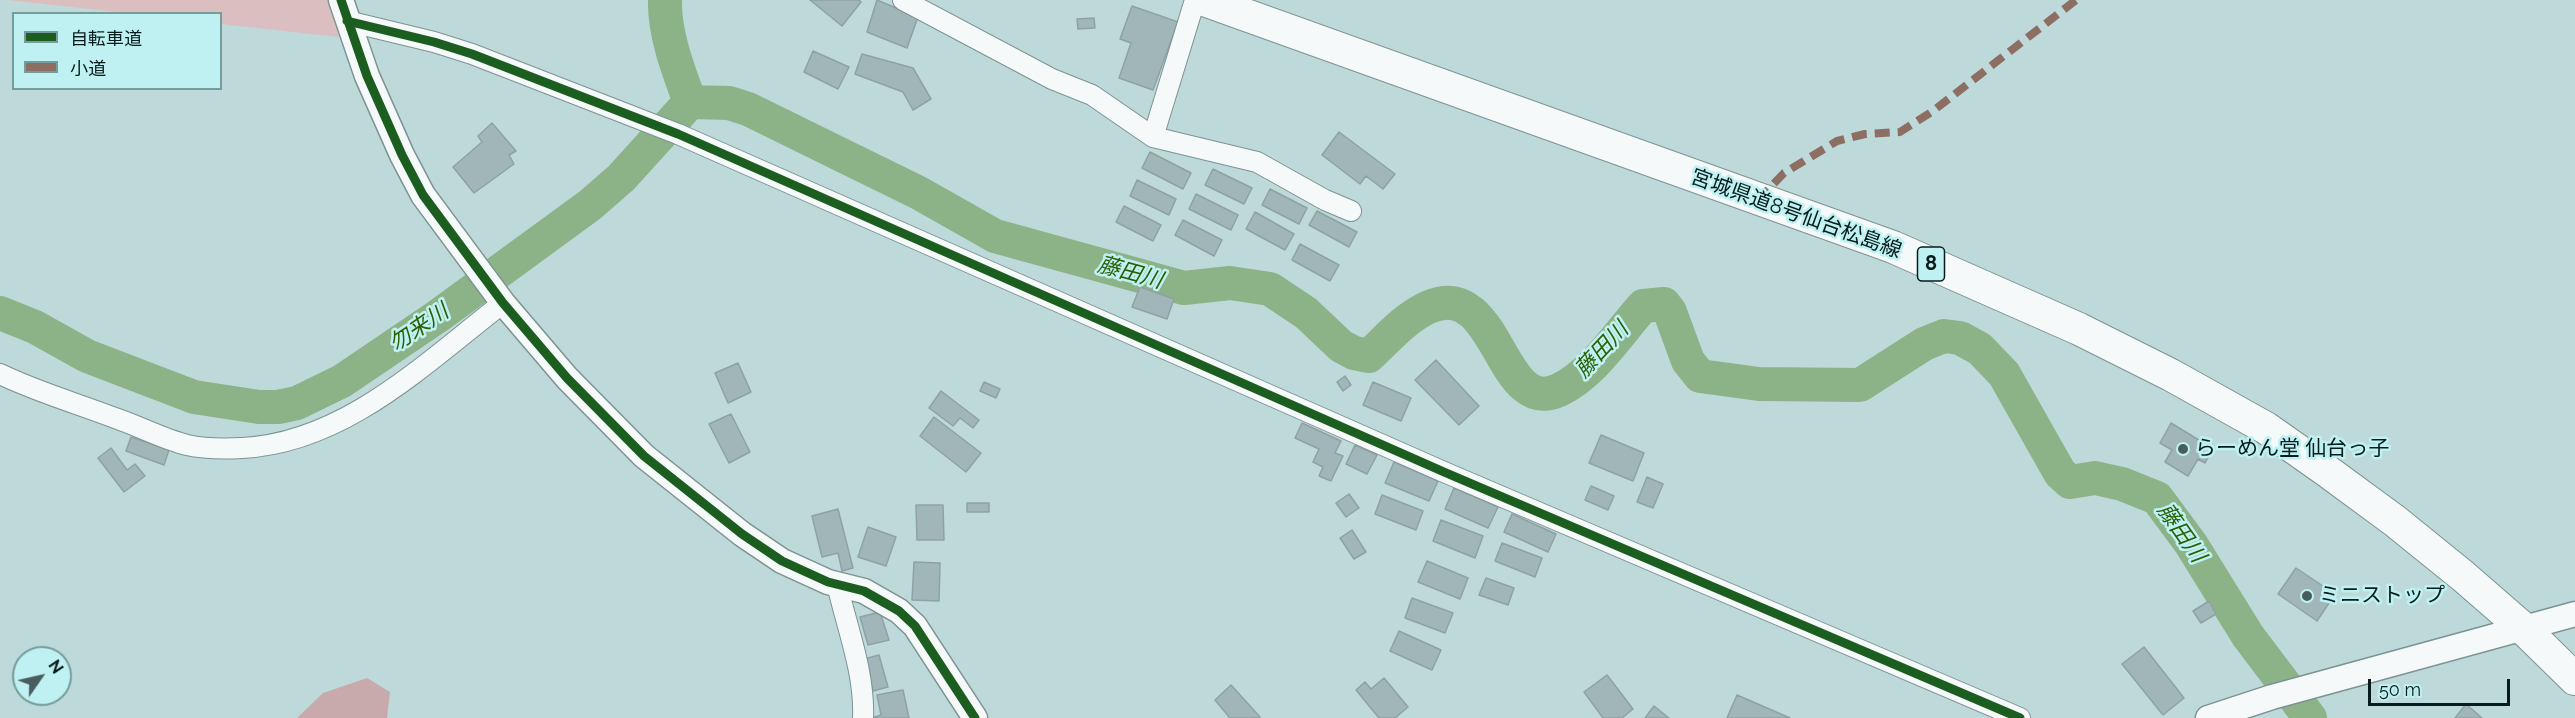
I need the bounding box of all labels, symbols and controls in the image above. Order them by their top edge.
legend [12,12,222,90]
text: 自転車道 [70,28,142,49]
text: 小道 [70,58,106,79]
street label: 宮城県道8号仙台松島線 [1687,164,1905,264]
road number: 8 [1918,247,1944,281]
water label: 藤田川 [1095,252,1165,294]
water label: 勿来川 [384,299,454,357]
water label: 藤田川 [1570,317,1634,383]
place label: らーめん堂 仙台っ子 [2195,436,2389,462]
marker: らーめん堂 仙台っ子 [2176,442,2190,456]
water label: 藤田川 [2151,498,2211,568]
place label: ミニストップ [2319,583,2445,609]
marker: ミニストップ [2300,589,2314,603]
north arrow [12,646,72,706]
text: N [44,656,67,677]
scale bar [2371,667,2514,705]
text: 50 m [2379,679,2421,700]

